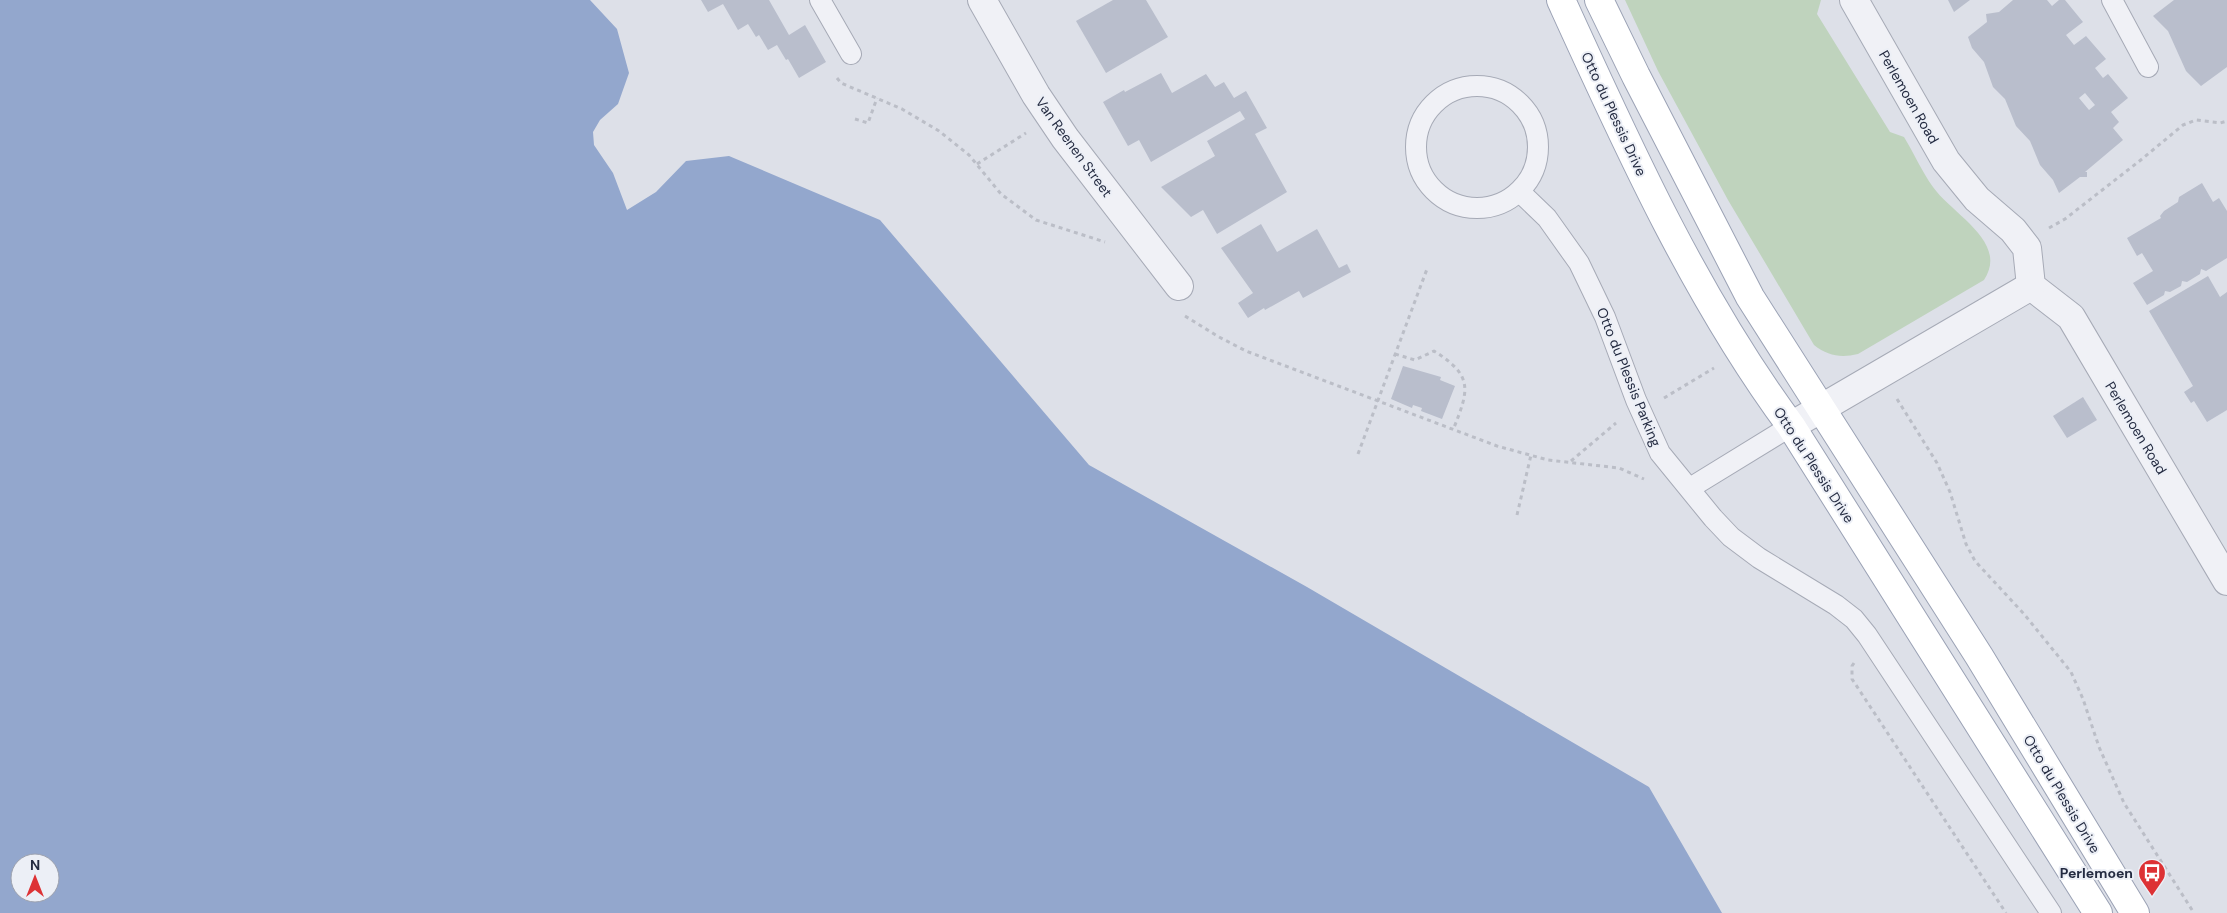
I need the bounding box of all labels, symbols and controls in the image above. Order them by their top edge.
street label: Perlemoen Road [1875,47,1943,147]
street label: Otto du Plessis Drive [1577,49,1651,179]
street label: Van Reenen Street [1032,93,1116,201]
street label: Otto du Plessis Parking [1593,305,1665,449]
street label: Perlemoen Road [2101,378,2171,478]
street label: Otto du Plessis Drive [1770,404,1858,526]
street label: Otto du Plessis Drive [2020,732,2104,856]
north arrow [10,853,60,903]
text: N [30,856,40,874]
bus stop icon: Perlemoen [2137,858,2167,897]
place label: Perlemoen [2060,864,2133,882]

